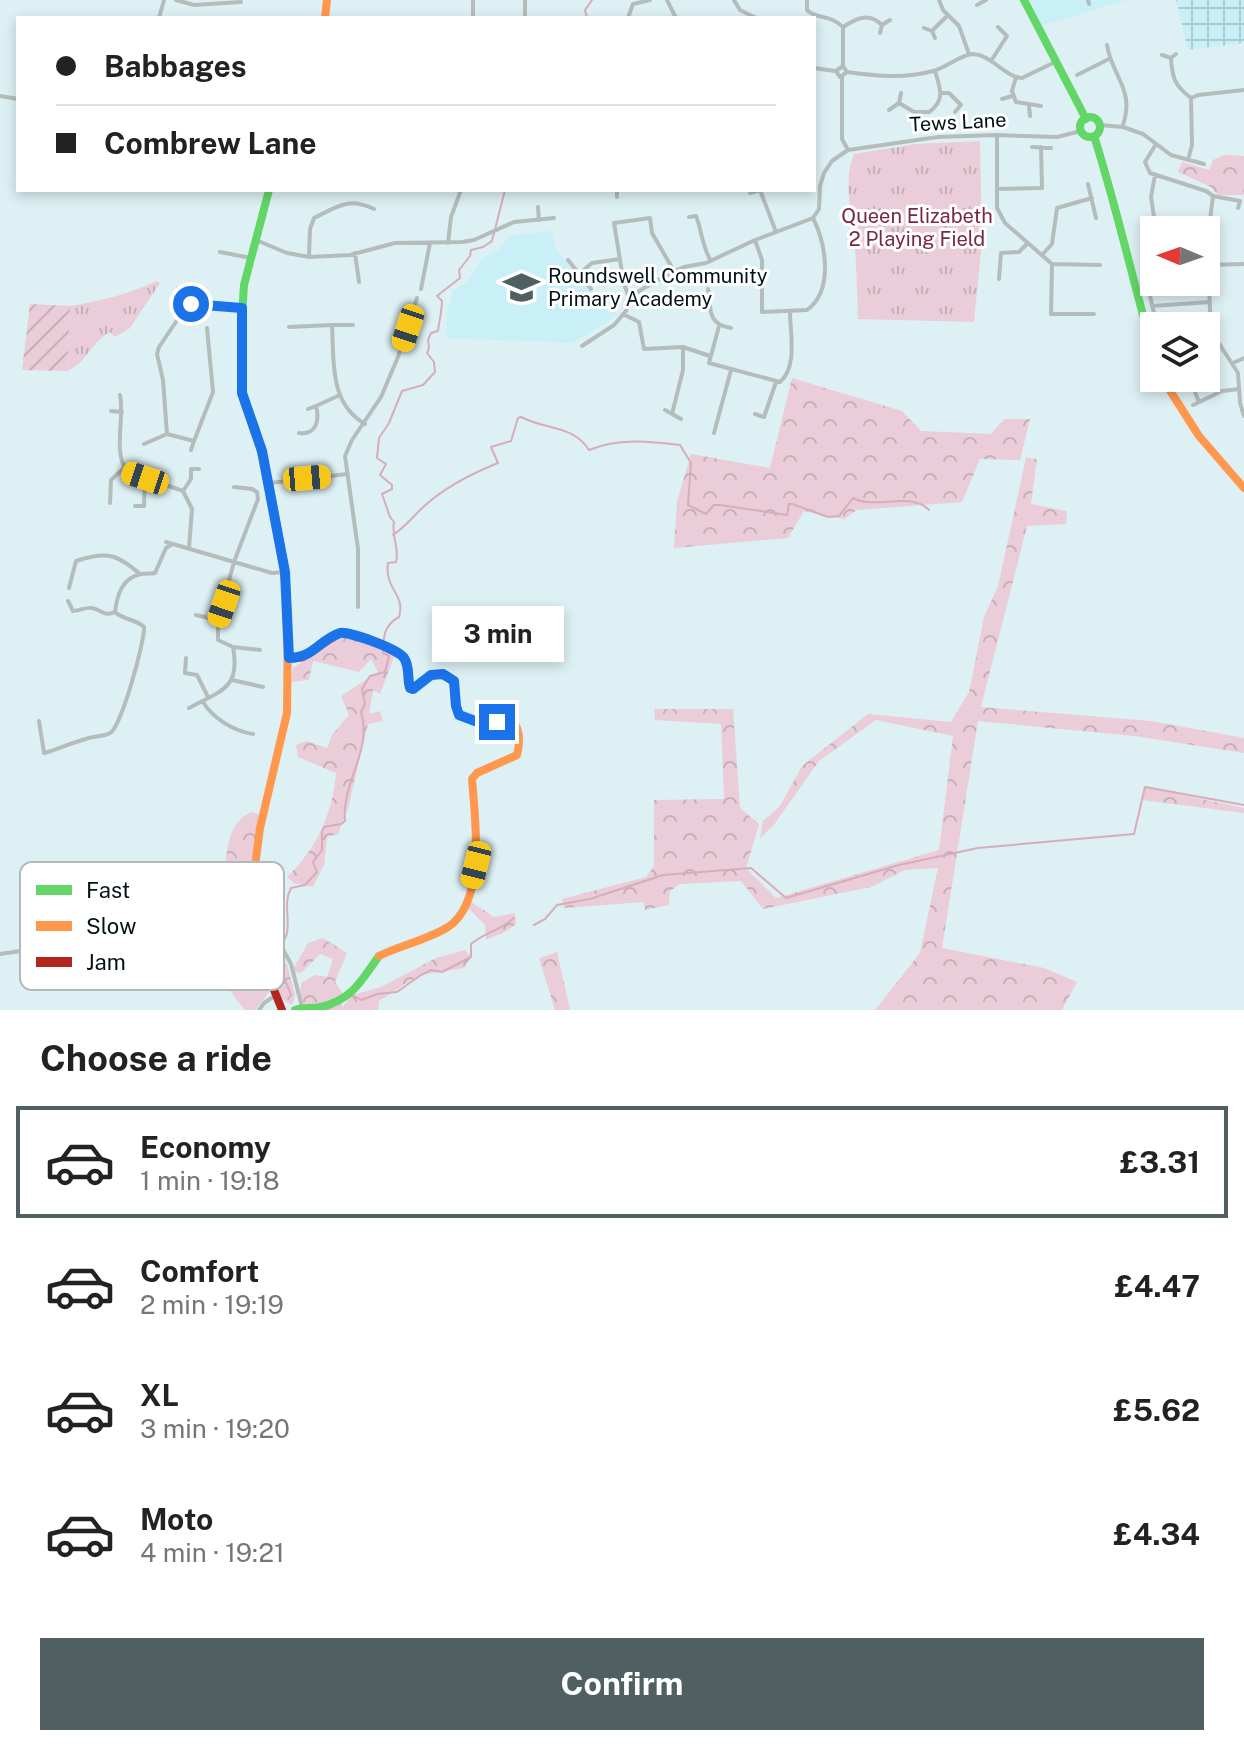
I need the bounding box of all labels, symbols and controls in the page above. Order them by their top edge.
text: Babbages [104,48,246,84]
street label: Tews Lane [909,107,1007,137]
text: Combrew Lane [104,125,317,161]
park label: Queen Elizabeth 2 Playing Field [841,204,993,251]
north arrow [1140,216,1220,296]
map controls [1140,216,1220,392]
place label: Roundswell Community Primary Academy [548,264,768,311]
school or university icon: Roundswell Community Primary Academy [503,269,541,307]
route start [173,286,209,322]
car [389,301,427,355]
button: layers [1140,312,1220,392]
car [118,459,172,497]
car [282,464,332,492]
car [205,577,243,631]
callout: 3 min [431,606,563,662]
text: 3 min [464,618,532,649]
route end [479,704,515,740]
car [459,839,493,891]
legend [20,862,284,990]
text: Fast [86,877,130,903]
text: Slow [86,913,136,939]
text: Jam [86,949,126,975]
text: Choose a ride [40,1037,272,1079]
icon: car [44,1126,116,1198]
text: Economy [140,1129,271,1165]
text: £3.31 [1120,1144,1200,1180]
text: 1 min · 19:18 [140,1165,280,1196]
icon: car [44,1250,116,1322]
text: Comfort [140,1253,259,1289]
text: £4.47 [1114,1268,1200,1304]
text: 2 min · 19:19 [140,1289,284,1320]
icon: car [44,1374,116,1446]
text: XL [140,1377,179,1413]
text: £5.62 [1113,1392,1200,1428]
text: 3 min · 19:20 [140,1413,290,1444]
icon: car [44,1498,116,1570]
text: Moto [140,1501,213,1537]
text: £4.34 [1113,1516,1200,1552]
text: 4 min · 19:21 [140,1537,284,1568]
button: Confirm [40,1638,1204,1730]

